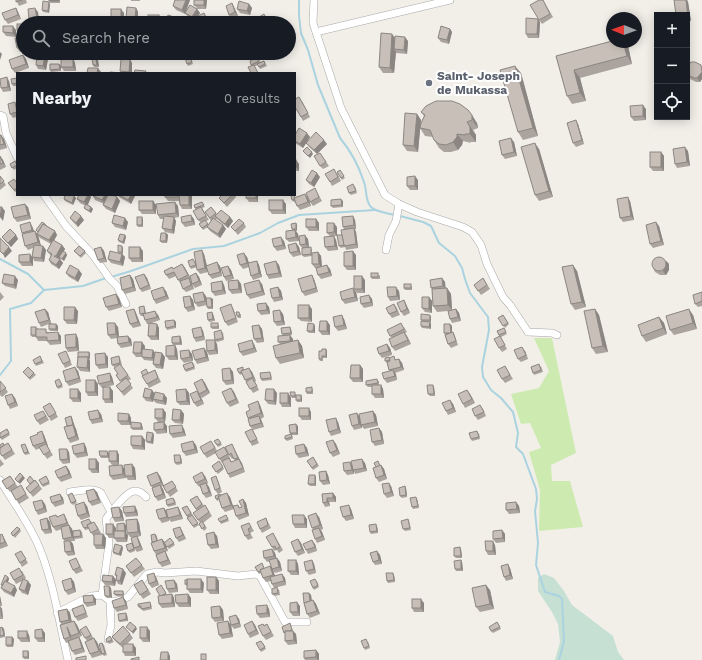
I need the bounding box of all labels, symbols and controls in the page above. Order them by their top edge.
north arrow [606,12,642,48]
map controls [654,12,690,120]
button: + [654,12,690,48]
search box [16,16,296,60]
icon: search [30,27,52,49]
text: Search here [62,29,150,47]
button: − [654,48,690,84]
place label: Saint- Joseph de Mukassa [437,69,520,97]
marker: Saint- Joseph de Mukassa [424,78,434,88]
button: locate [654,84,690,120]
text: Nearby [32,88,91,108]
text: 0 results [224,91,280,106]

